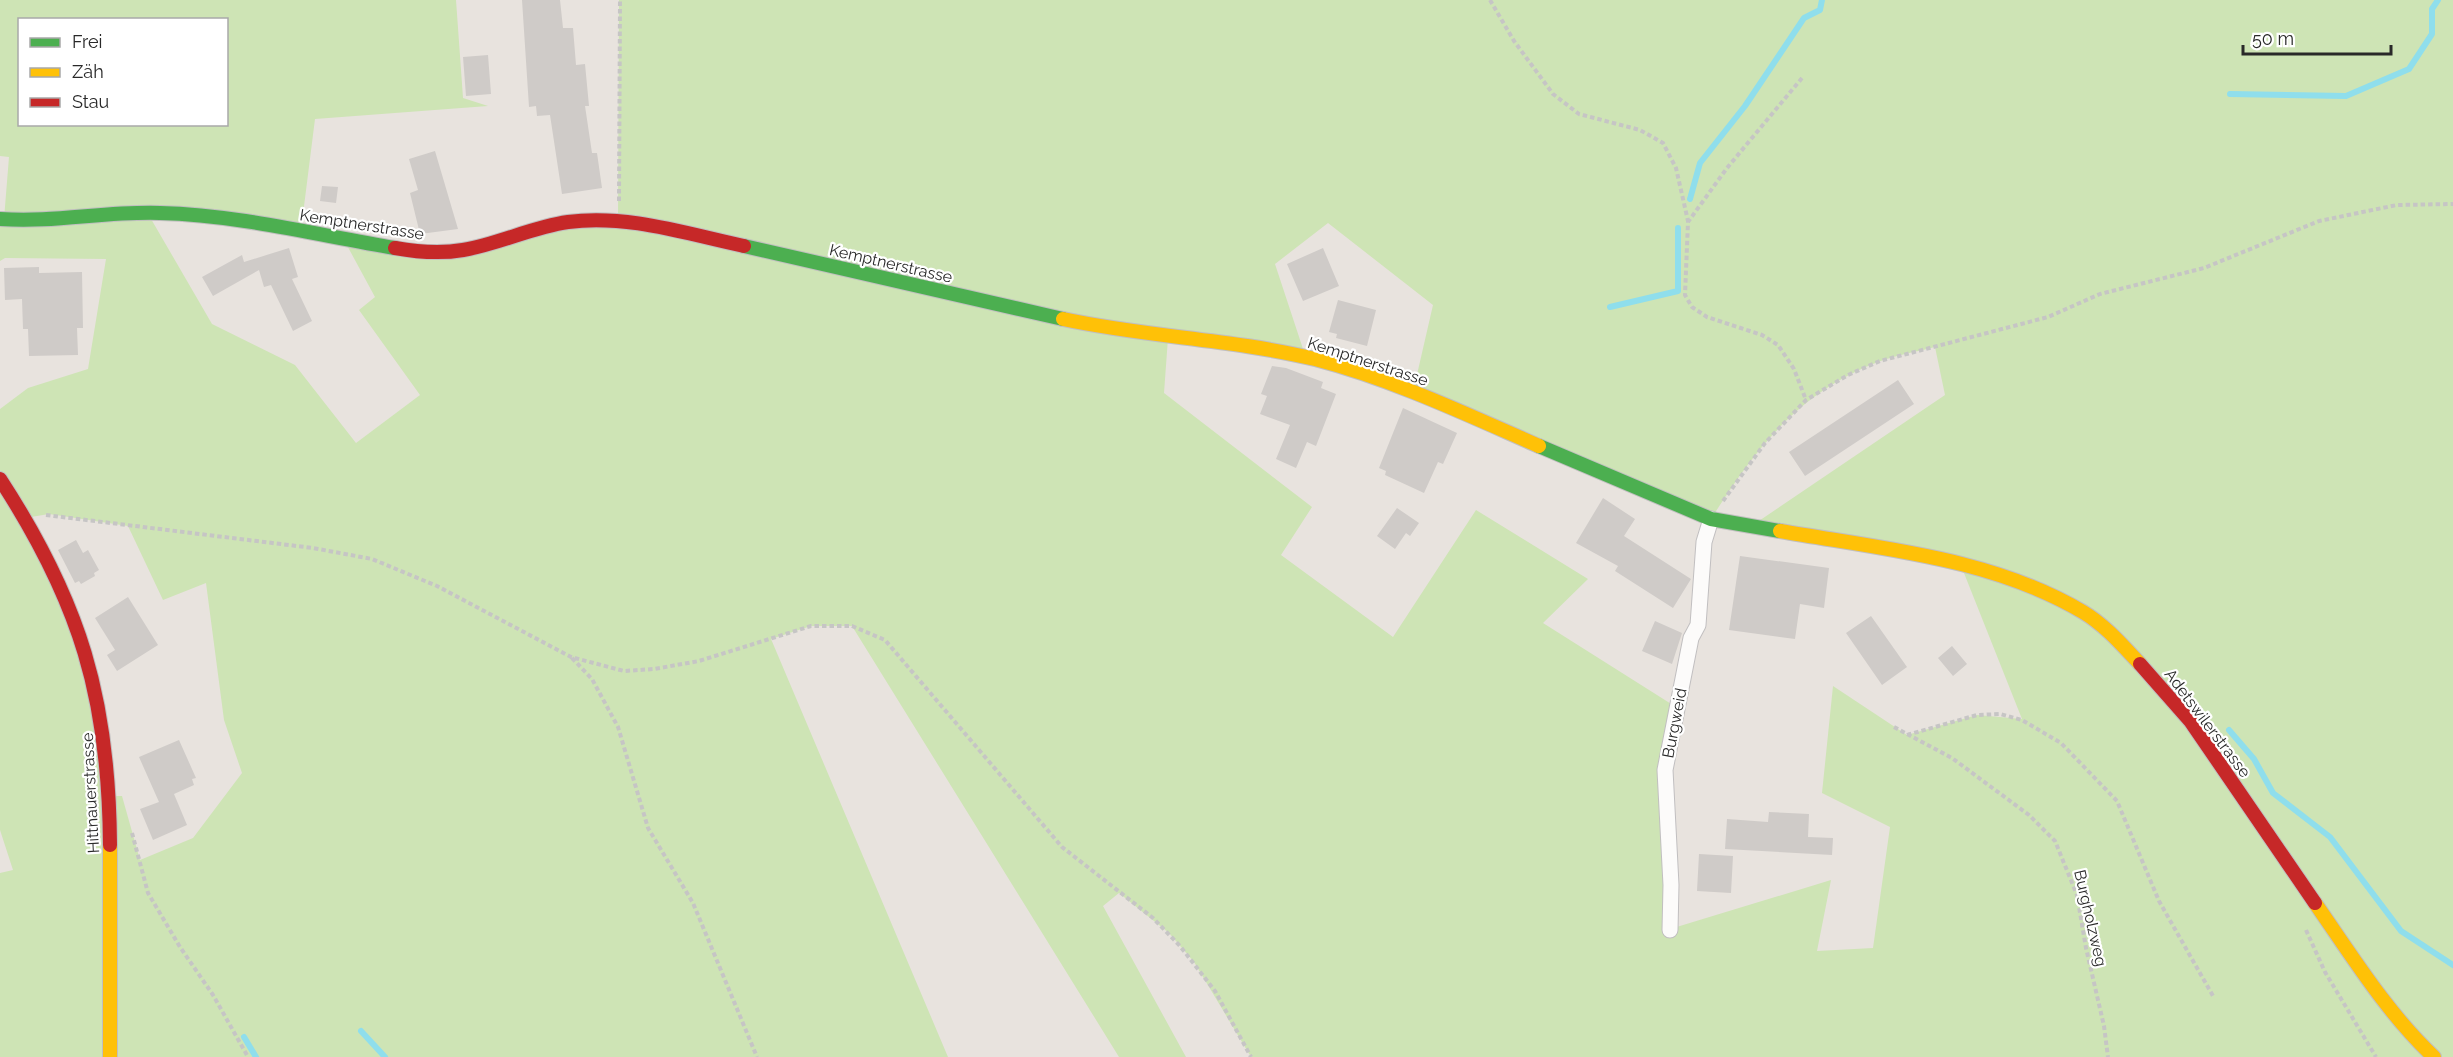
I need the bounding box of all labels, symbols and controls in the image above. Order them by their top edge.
legend [18,18,228,126]
scale bar [2243,18,2392,56]
text: 50 m [2252,28,2294,49]
text: Frei [72,31,102,52]
text: Zäh [72,61,104,82]
text: Stau [72,91,109,112]
street label: Kemptnerstrasse [298,205,425,244]
street label: Kemptnerstrasse [828,240,954,287]
street label: Kemptnerstrasse [1305,333,1430,390]
street label: Adetswilerstrasse [2161,665,2255,781]
street label: Burgweid [1658,686,1691,760]
street label: Hittnauerstrasse [78,732,103,854]
street label: Burgholzweg [2070,868,2111,968]

